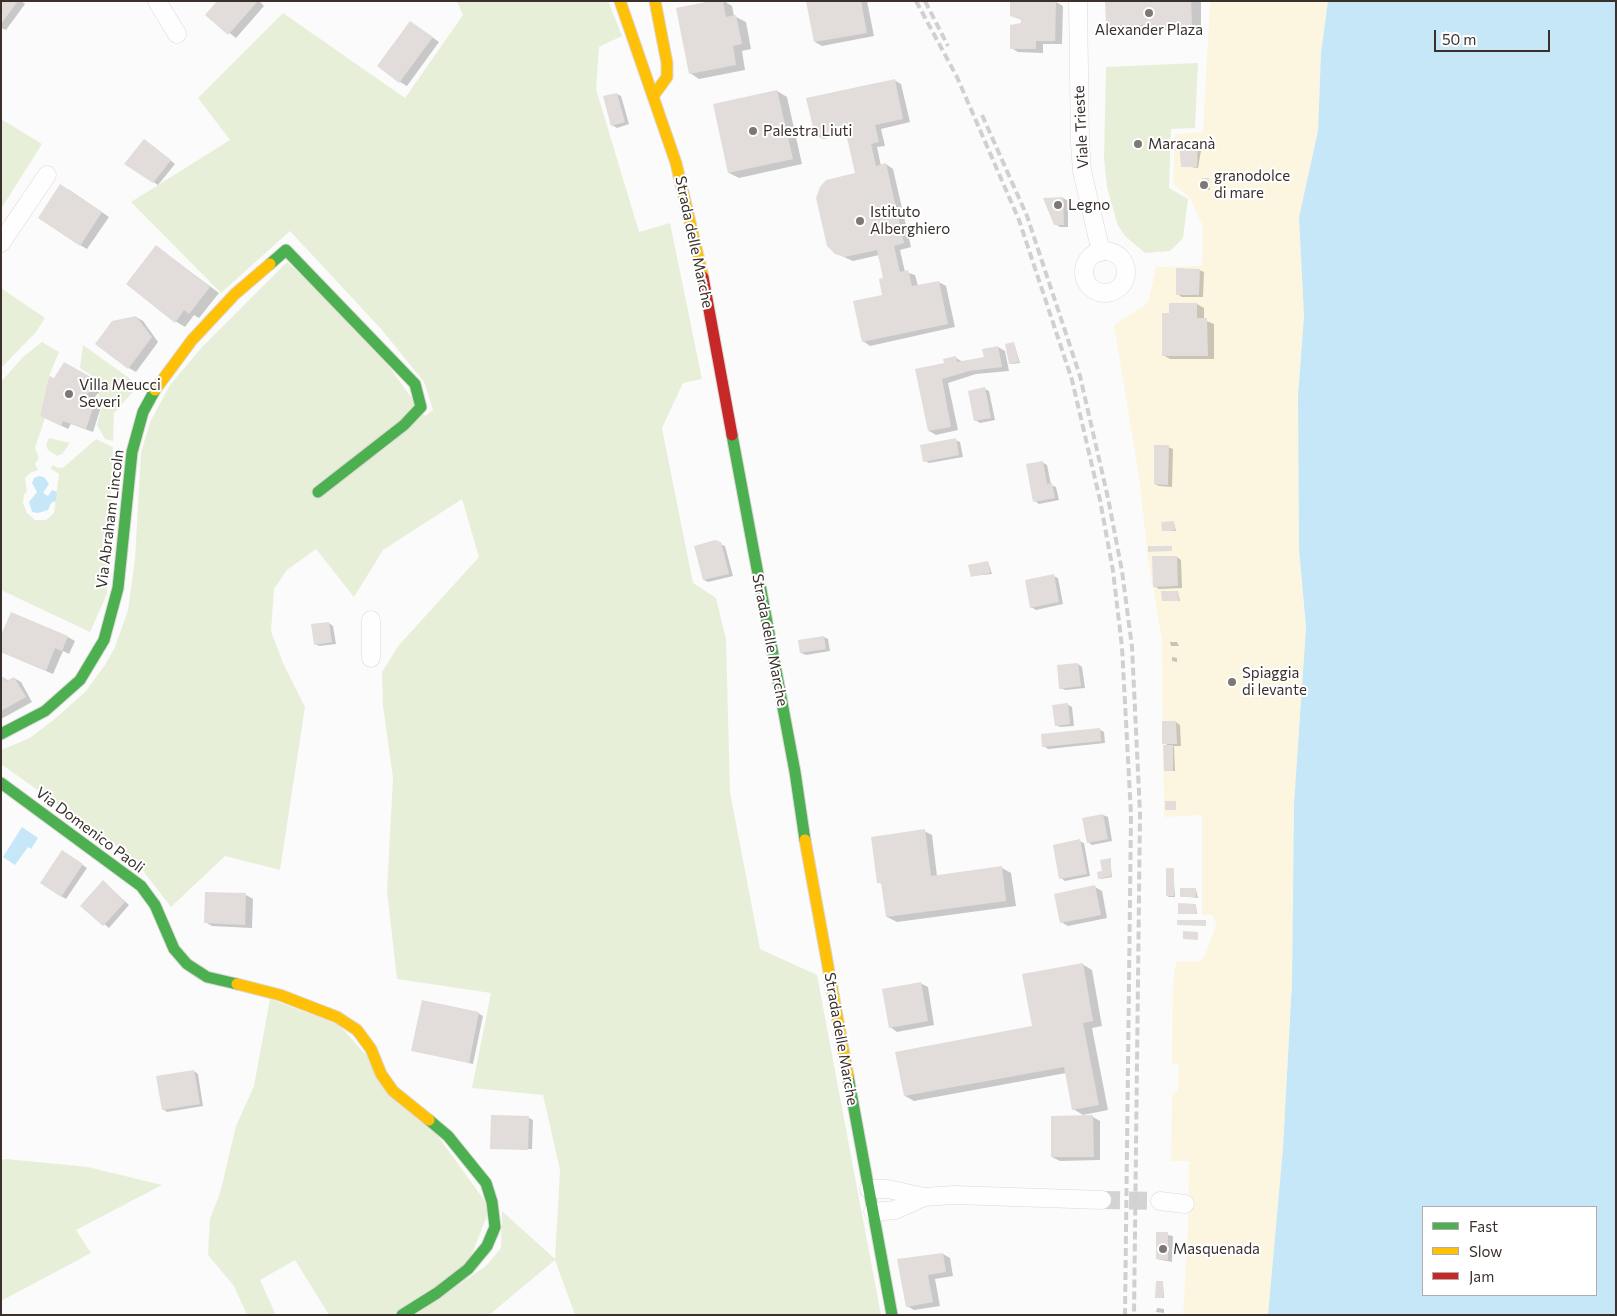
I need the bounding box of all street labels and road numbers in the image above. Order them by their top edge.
street label: Viale Trieste [1070,85,1092,169]
street label: Strada delle Marche [671,174,717,310]
street label: Via Abraham Lincoln [93,448,127,590]
street label: Strada delle Marche [748,572,792,708]
street label: Via Domenico Paoli [32,783,148,877]
street label: Strada delle Marche [820,971,862,1107]

